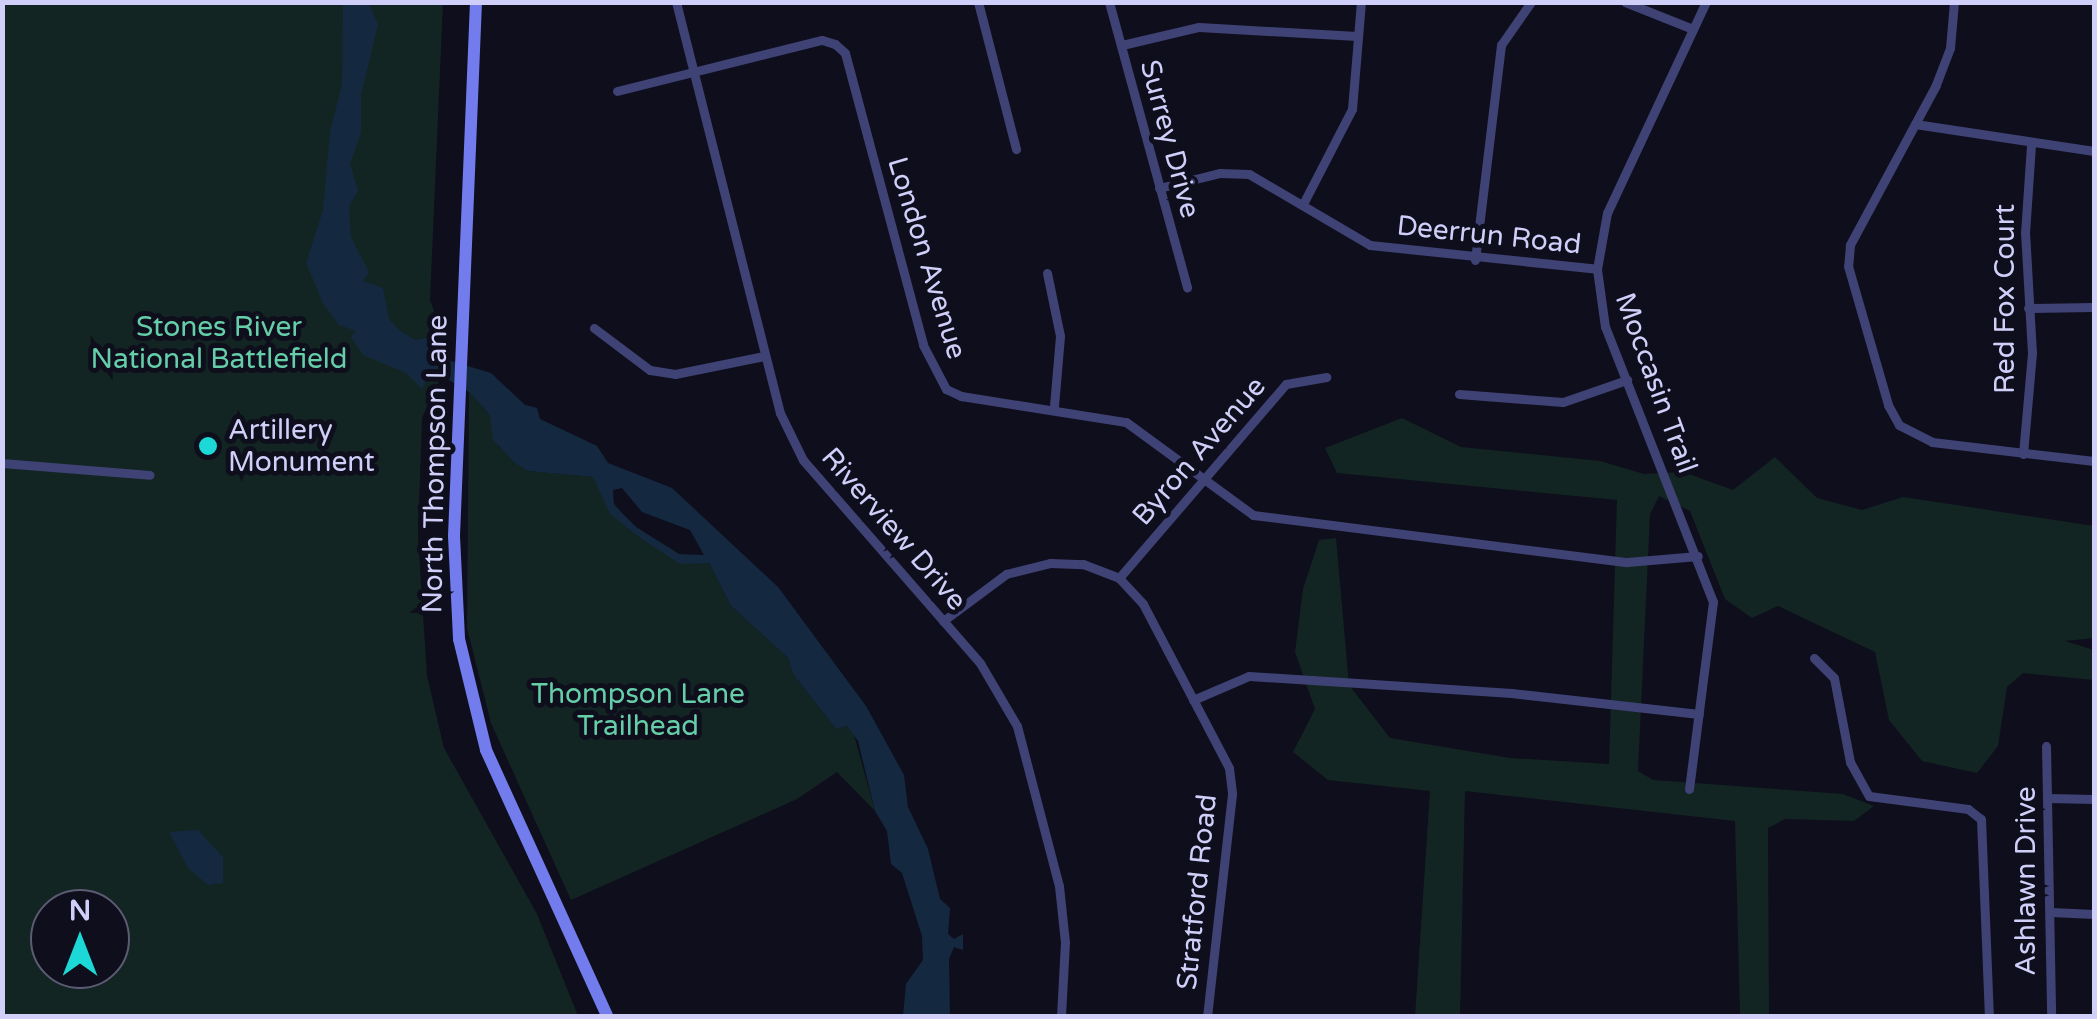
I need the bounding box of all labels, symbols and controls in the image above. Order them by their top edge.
street label: Surrey Drive [1133,56,1207,222]
street label: London Avenue [880,153,974,363]
street label: Red Fox Court [1988,204,2022,394]
street label: Deerrun Road [1395,209,1583,261]
street label: Moccasin Trail [1608,288,1704,478]
park label: Stones River National Battlefield [91,310,347,376]
street label: North Thompson Lane [416,314,454,614]
street label: Byron Avenue [1125,370,1273,532]
place label: Artillery Monument [228,413,375,479]
marker: Artillery Monument [197,435,219,457]
street label: Riverview Drive [814,441,974,617]
park label: Thompson Lane Trailhead [531,677,745,743]
street label: Ashlawn Drive [2009,786,2043,976]
street label: Stratford Road [1170,792,1224,992]
north arrow [30,889,130,989]
text: N [69,894,91,928]

